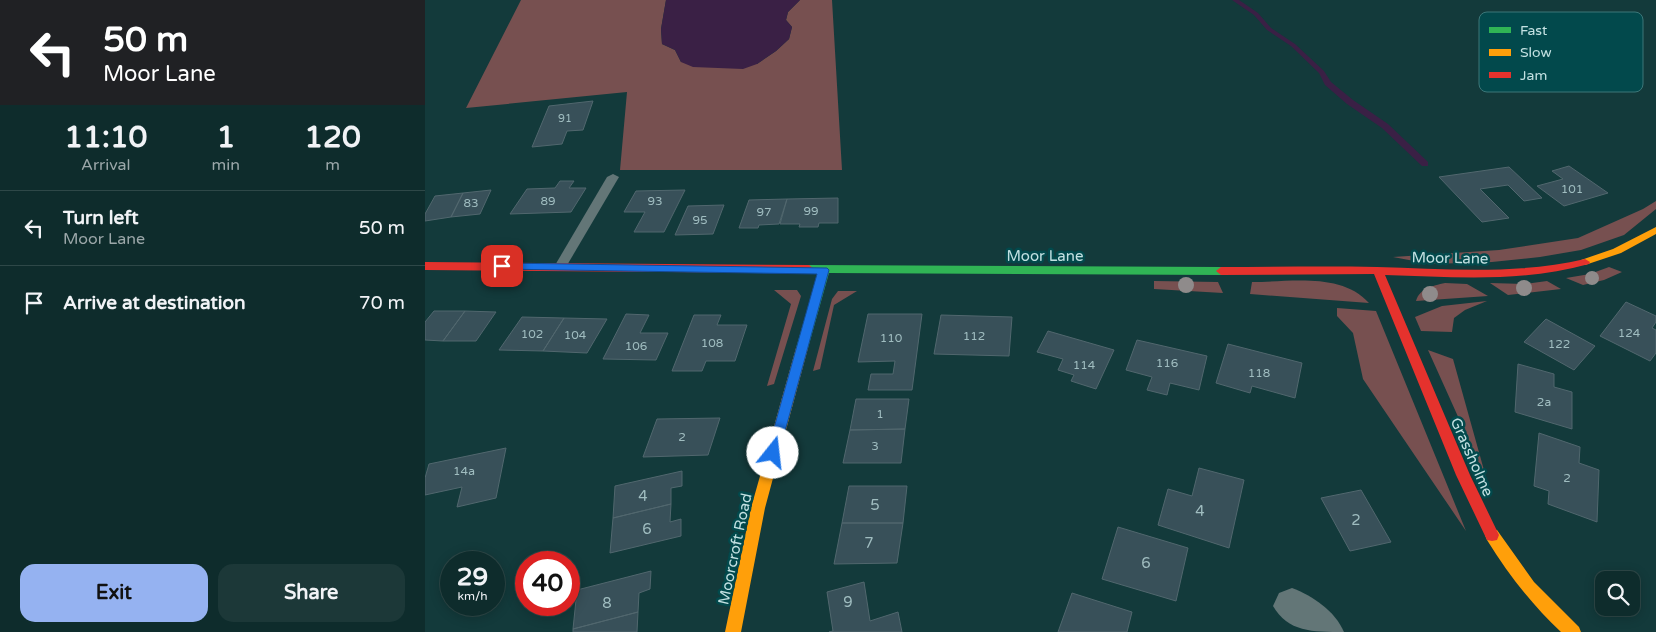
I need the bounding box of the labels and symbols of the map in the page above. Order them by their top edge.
legend [1479,12,1643,92]
text: Fast [1520,22,1548,39]
text: Slow [1520,44,1552,61]
text: Jam [1520,67,1547,84]
house number: 91 [558,112,572,125]
house number: 101 [1561,182,1583,196]
house number: 89 [540,194,556,208]
house number: 93 [647,194,663,208]
house number: 83 [463,196,479,210]
house number: 99 [803,204,819,218]
house number: 97 [756,205,772,219]
house number: 95 [692,213,708,227]
pin [481,245,523,287]
street label: Moor Lane [1007,247,1083,265]
street label: Moor Lane [1411,248,1489,268]
house number: 124 [1618,326,1641,340]
house number: 102 [521,327,543,341]
house number: 104 [564,328,587,342]
house number: 112 [963,329,985,343]
house number: 110 [880,331,903,345]
house number: 108 [701,336,723,350]
house number: 122 [1548,337,1570,351]
house number: 106 [625,339,647,353]
house number: 116 [1156,356,1178,370]
house number: 114 [1073,358,1096,372]
house number: 118 [1248,366,1270,380]
house number: 2a [1537,395,1551,409]
house number: 1 [876,407,884,421]
street label: Grassholme [1447,415,1497,499]
position arrow [746,426,798,478]
house number: 2 [678,430,686,444]
house number: 3 [871,439,879,453]
house number: 14a [453,464,475,478]
house number: 2 [1563,471,1571,485]
house number: 4 [638,487,648,505]
street label: Moorcroft Road [714,492,756,606]
house number: 5 [870,496,880,514]
house number: 4 [1195,502,1205,520]
house number: 2 [1351,511,1361,529]
house number: 6 [642,520,652,538]
house number: 7 [864,534,874,552]
speed limit sign: 40 [515,551,580,616]
house number: 6 [1141,554,1151,572]
house number: 9 [843,593,853,611]
house number: 8 [602,594,612,612]

